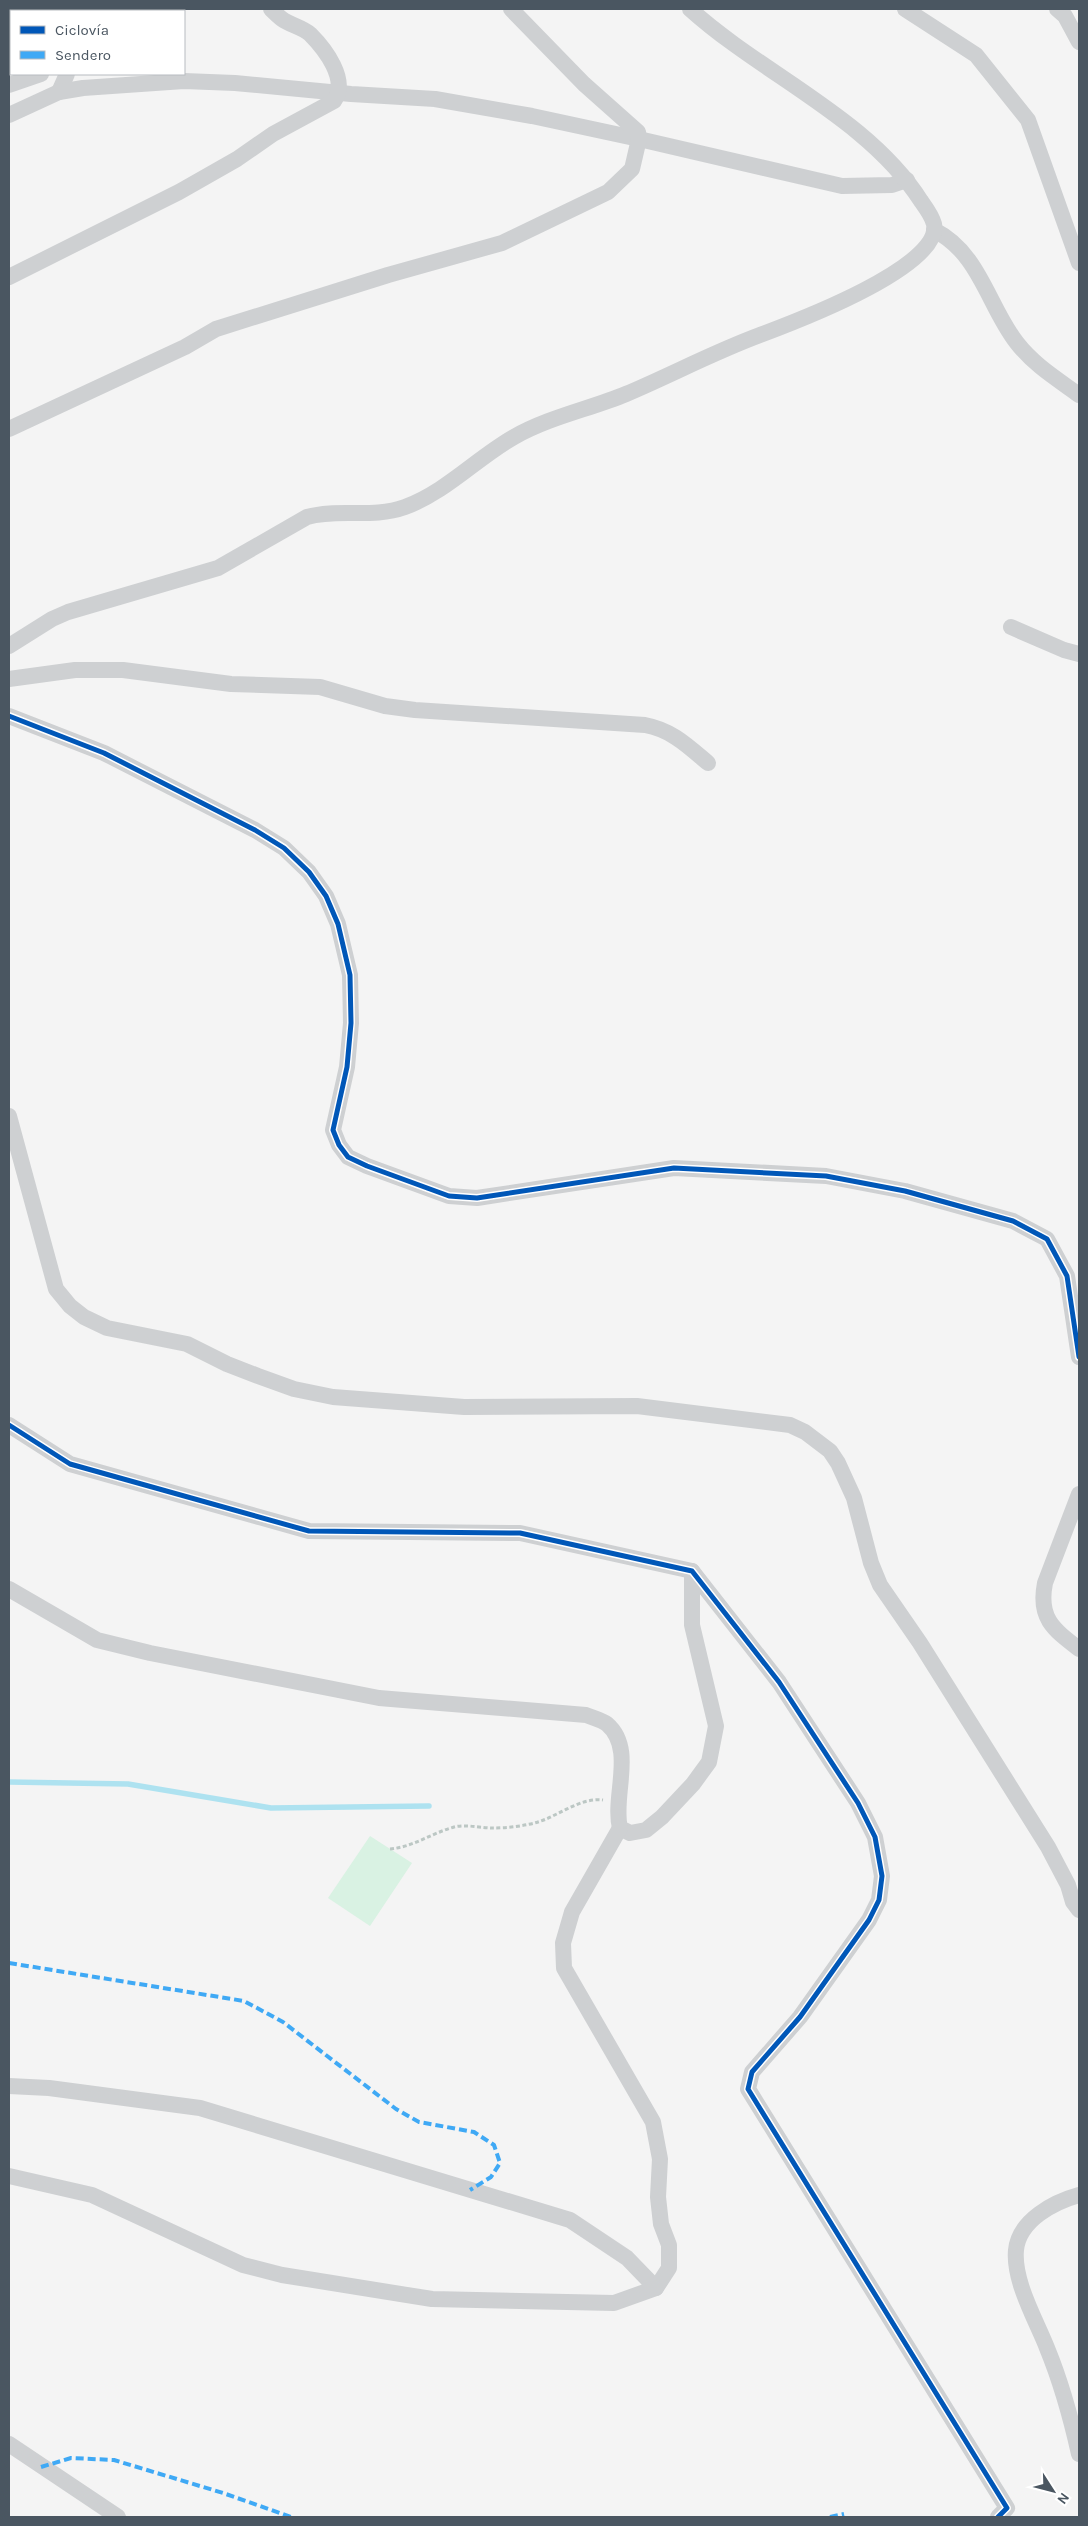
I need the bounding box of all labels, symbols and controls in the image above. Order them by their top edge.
legend [10,10,185,75]
text: Ciclovía [55,21,109,39]
text: Sendero [55,46,111,64]
north arrow [1028,2466,1078,2516]
text: N [1053,2489,1073,2507]

